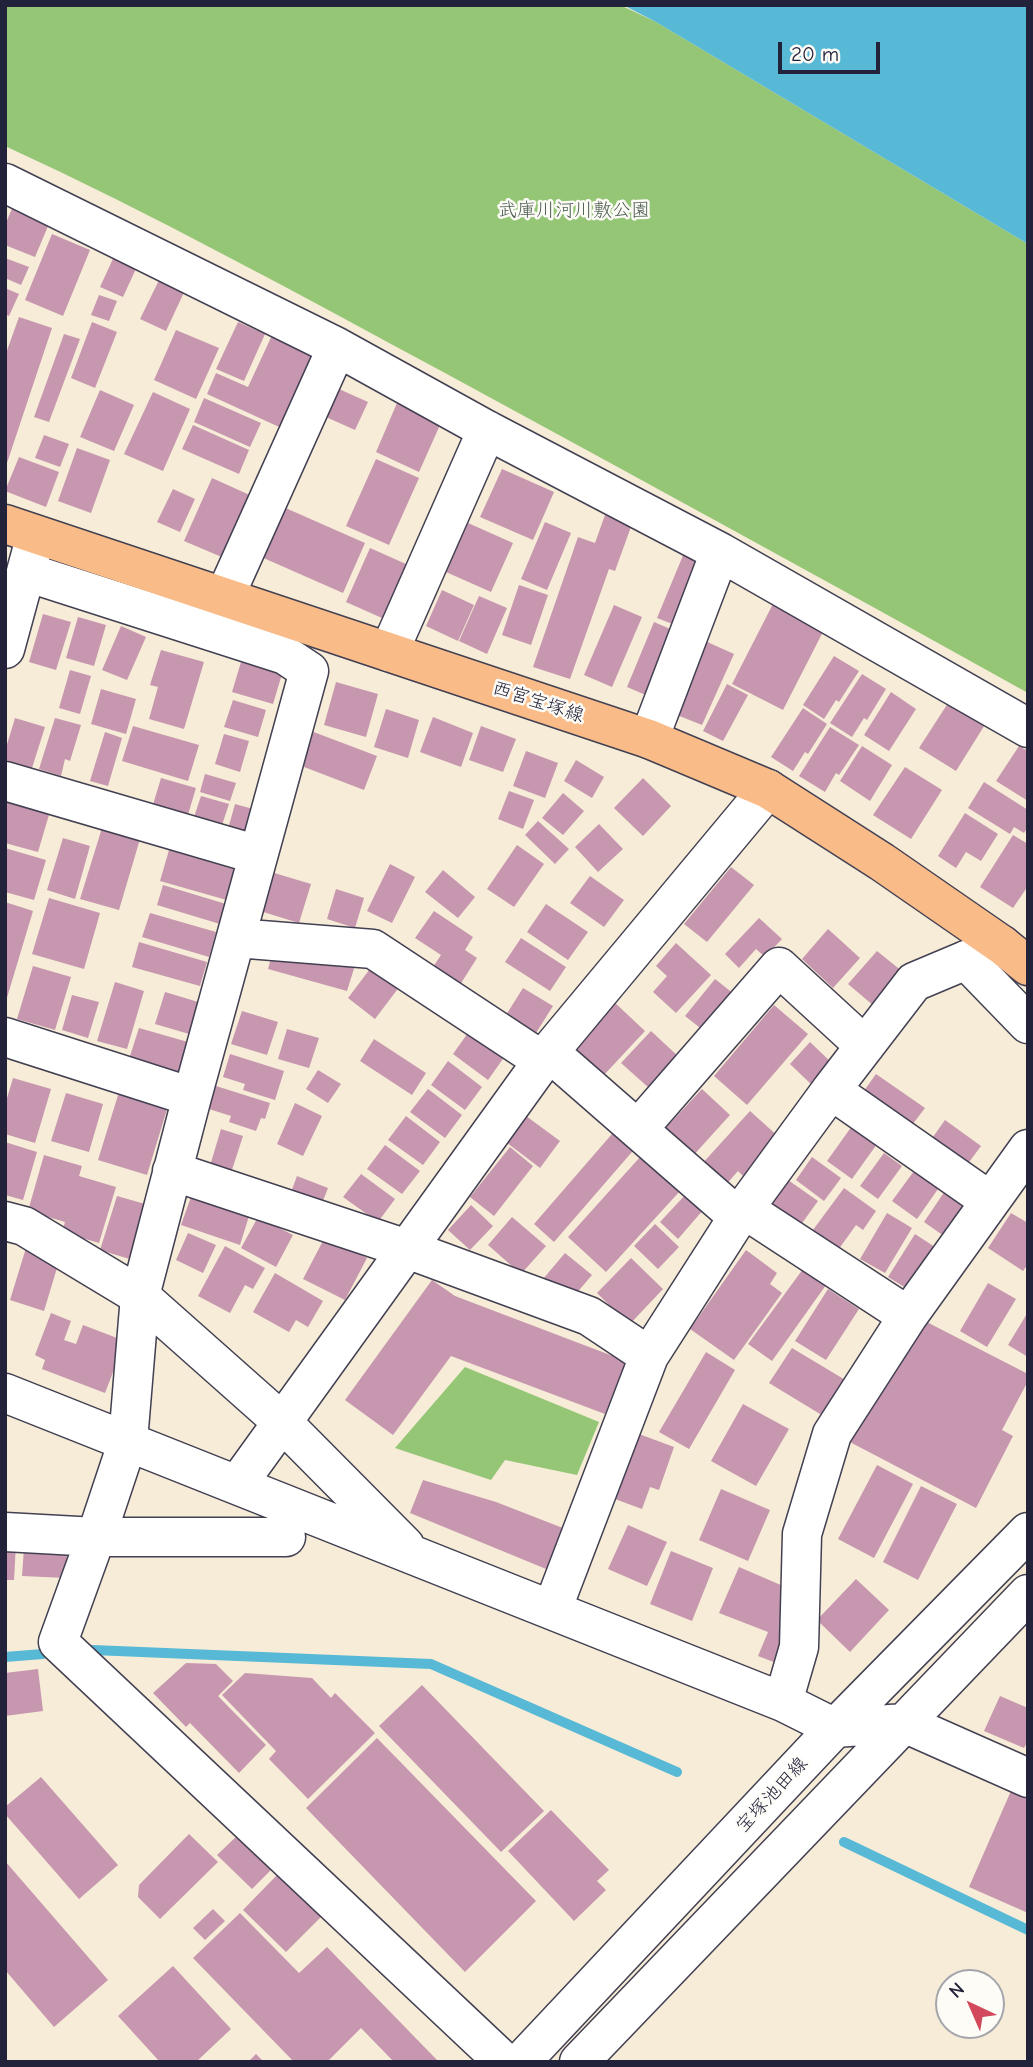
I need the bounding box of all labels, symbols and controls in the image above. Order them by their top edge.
scale bar [781,28,883,72]
text: 20 m [791,42,839,66]
park label: 武庫川河川敷公園 [498,200,650,222]
street label: 西宮宝塚線 [489,676,587,728]
street label: 宝塚池田線 [731,1752,813,1838]
north arrow [935,1969,1005,2039]
text: N [945,1978,969,2003]

